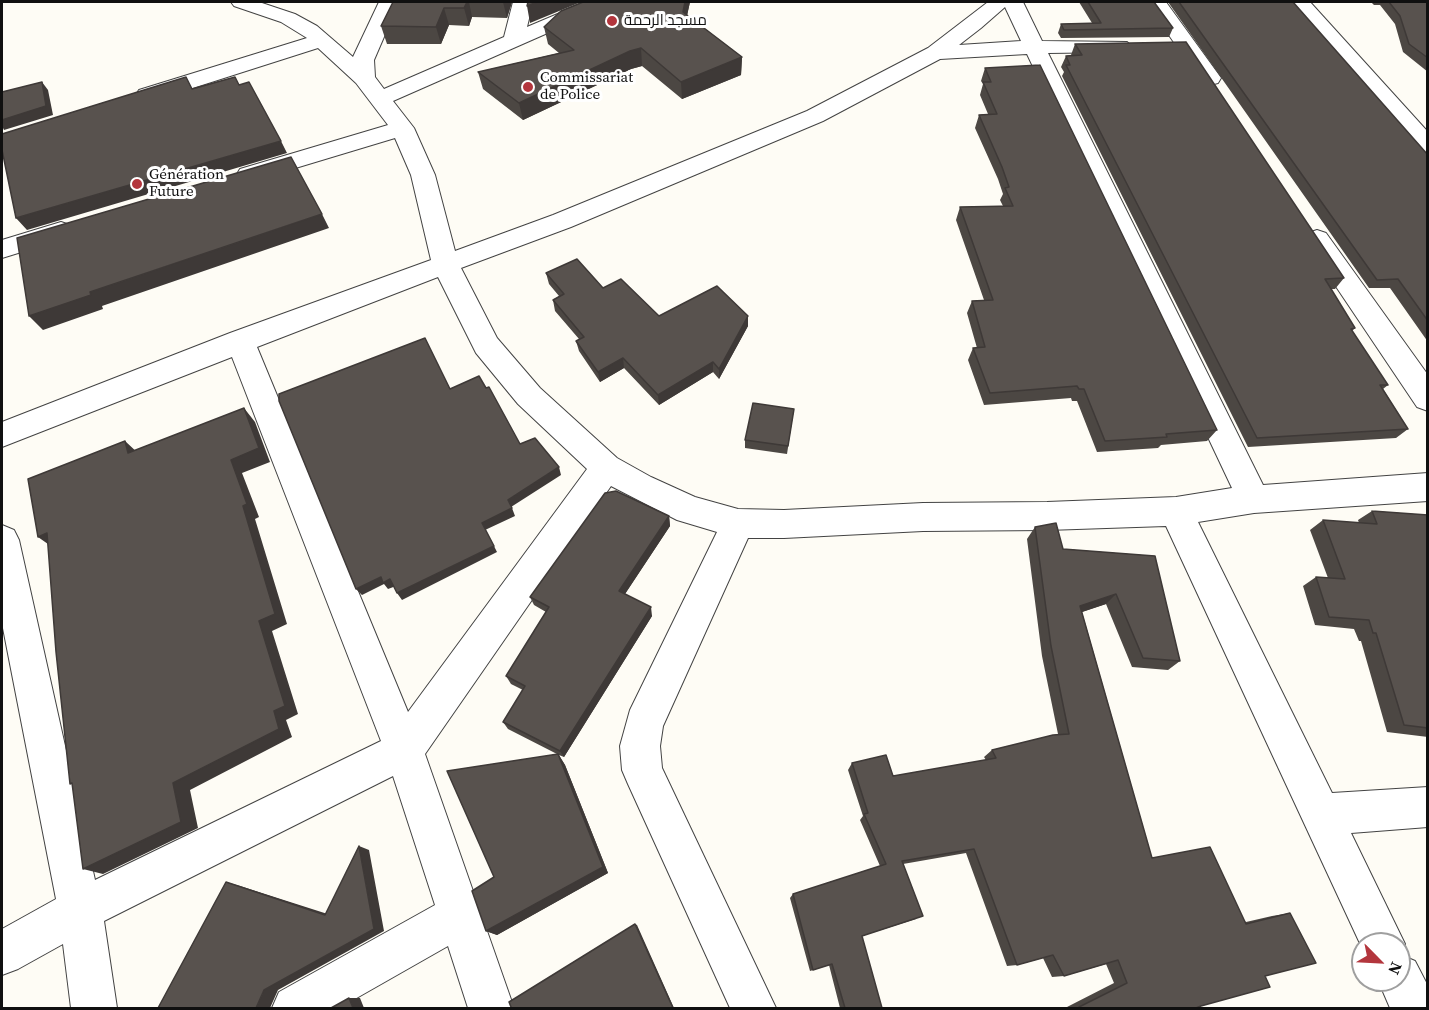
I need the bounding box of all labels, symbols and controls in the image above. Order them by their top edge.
place label: مسجد الرحمة [624,12,707,30]
marker: مسجد الرحمة [605,14,619,28]
place label: Commissariat de Police [540,69,633,104]
marker: Commissariat de Police [521,80,535,94]
place label: Génération Future [149,166,224,201]
marker: Génération Future [130,177,144,191]
north arrow [1351,932,1411,992]
text: N [1383,959,1408,978]

